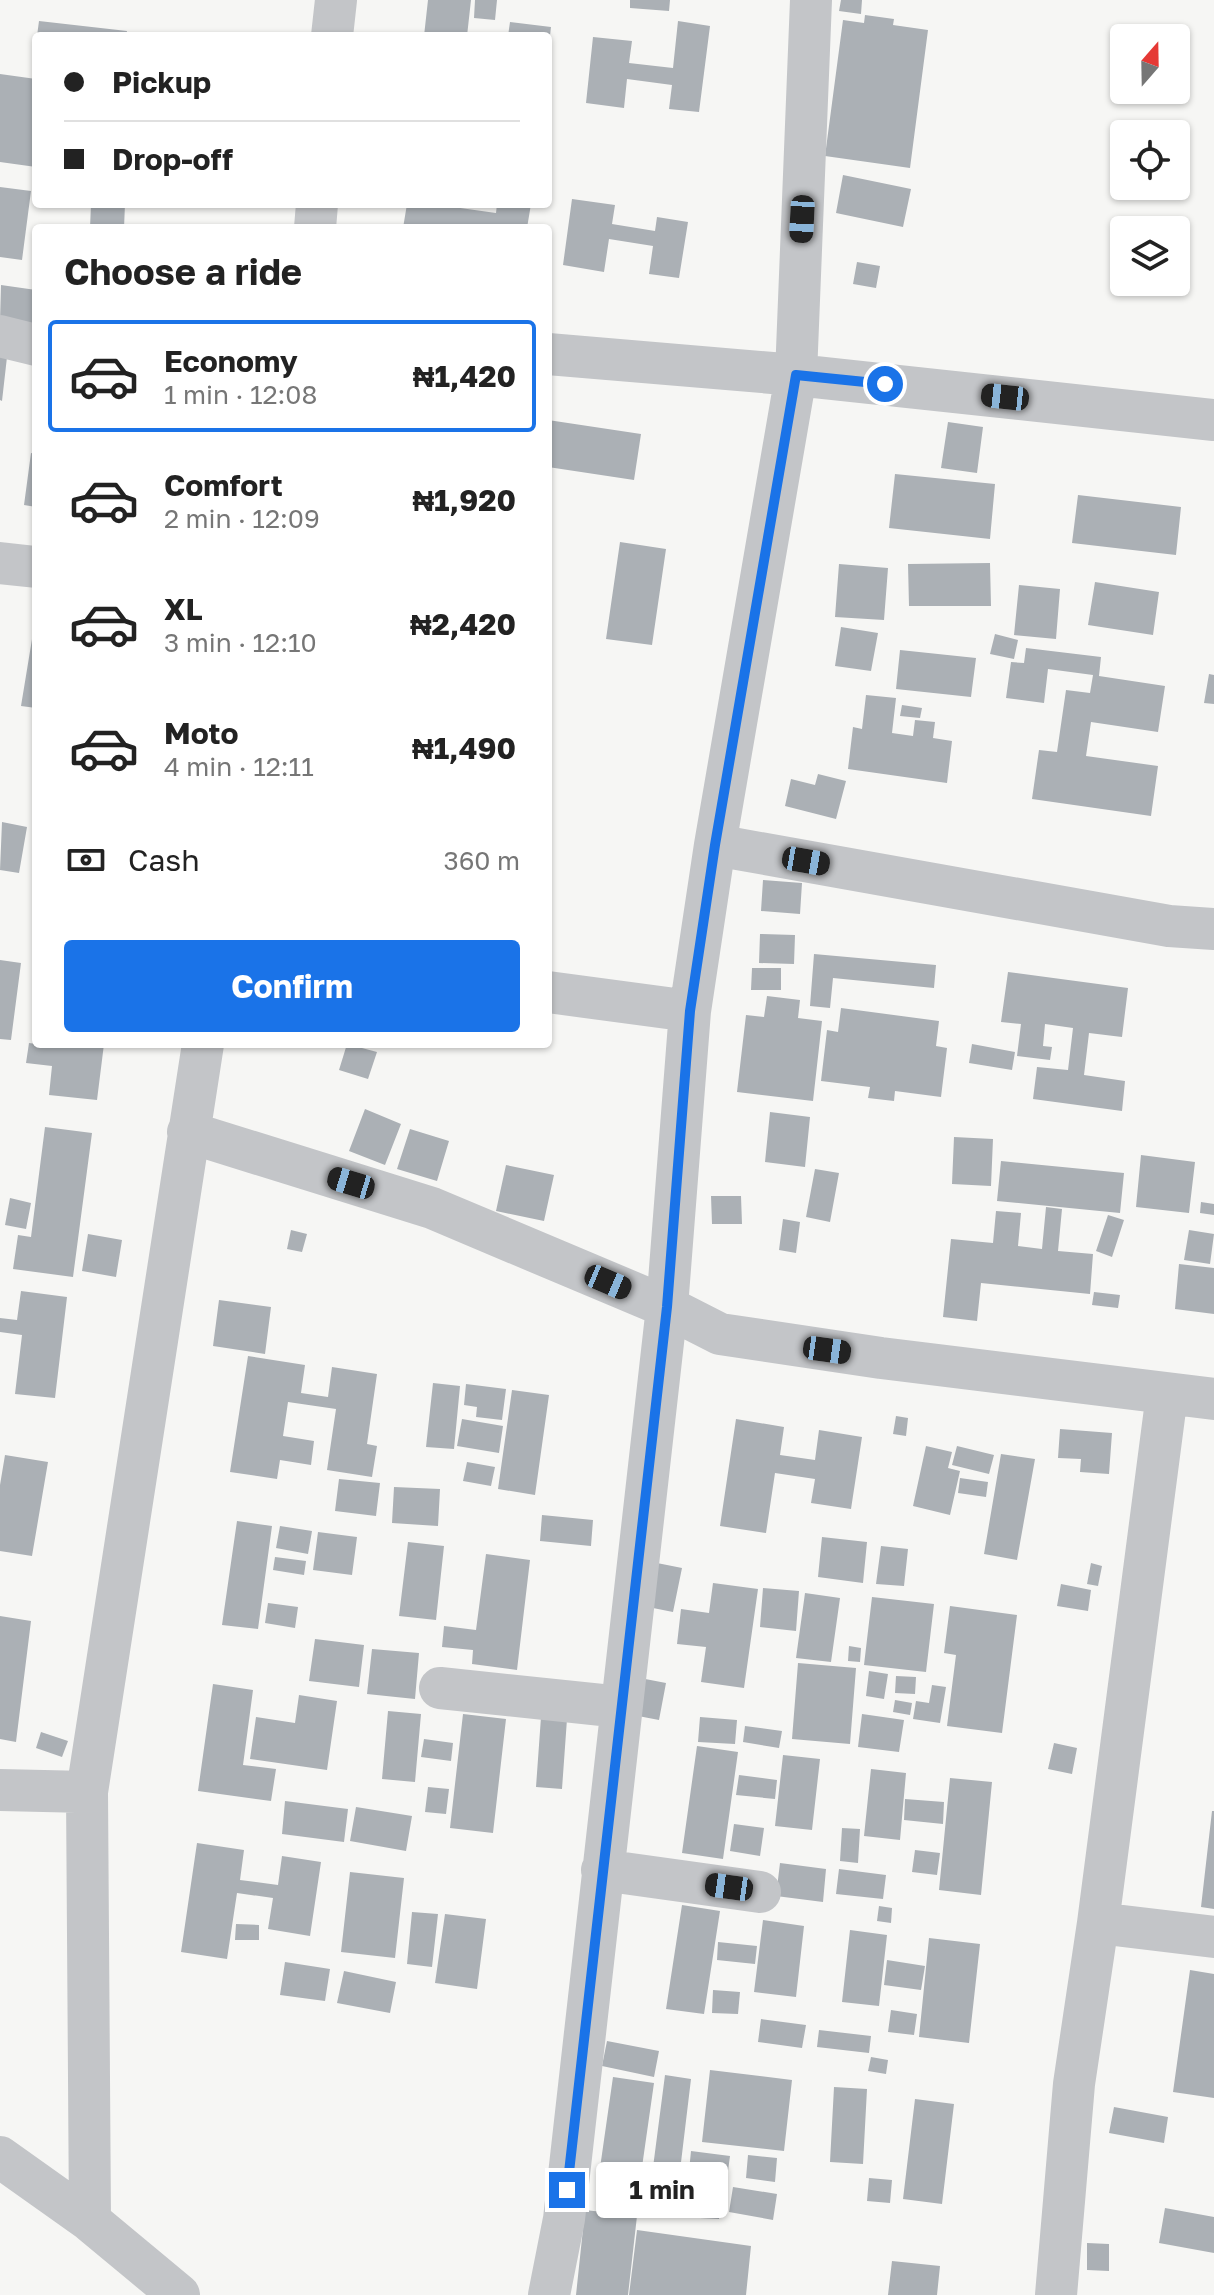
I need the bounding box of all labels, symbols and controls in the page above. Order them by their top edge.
north arrow [1110,24,1190,104]
map controls [1110,24,1190,296]
text: Pickup [112,64,211,100]
button: locate [1110,120,1190,200]
text: Drop-off [112,141,233,177]
car [789,194,815,244]
button: layers [1110,216,1190,296]
text: Choose a ride [64,250,302,293]
icon: car [68,340,140,412]
text: Economy [164,343,298,379]
text: ₦1,420 [413,358,516,394]
route start [867,366,903,402]
text: 1 min · 12:08 [164,379,317,410]
car [980,383,1030,411]
icon: car [68,464,140,536]
text: Comfort [164,467,283,503]
text: ₦1,920 [412,482,516,518]
text: 2 min · 12:09 [164,503,320,534]
icon: car [68,588,140,660]
text: XL [164,591,203,627]
text: ₦2,420 [410,606,516,642]
text: 3 min · 12:10 [164,627,317,658]
icon: car [68,712,140,784]
text: Moto [164,715,239,751]
text: ₦1,490 [412,730,516,766]
text: 4 min · 12:11 [164,751,314,782]
icon: cash [64,838,108,882]
text: Cash [128,842,200,878]
text: 360 m [443,845,520,876]
car [780,845,832,877]
button: Confirm [64,940,520,1032]
car [325,1165,377,1201]
car [581,1262,635,1302]
car [802,1335,852,1365]
car [704,1872,754,1902]
callout: 1 min [595,2162,727,2218]
route end [549,2172,585,2208]
text: 1 min [629,2174,695,2205]

